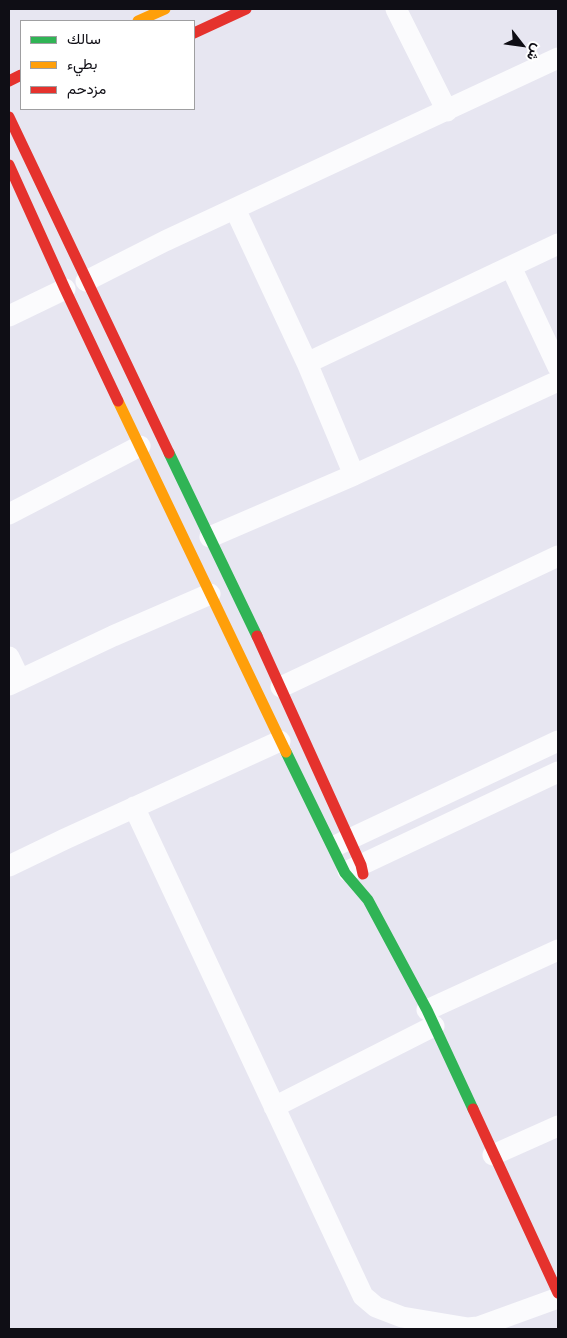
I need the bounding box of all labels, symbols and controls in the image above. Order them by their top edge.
legend [20,20,195,110]
north arrow [497,20,547,70]
text: سالك [67,28,101,49]
text: ش [523,41,547,64]
text: بطيء [67,53,97,74]
text: مزدحم [67,78,106,99]

